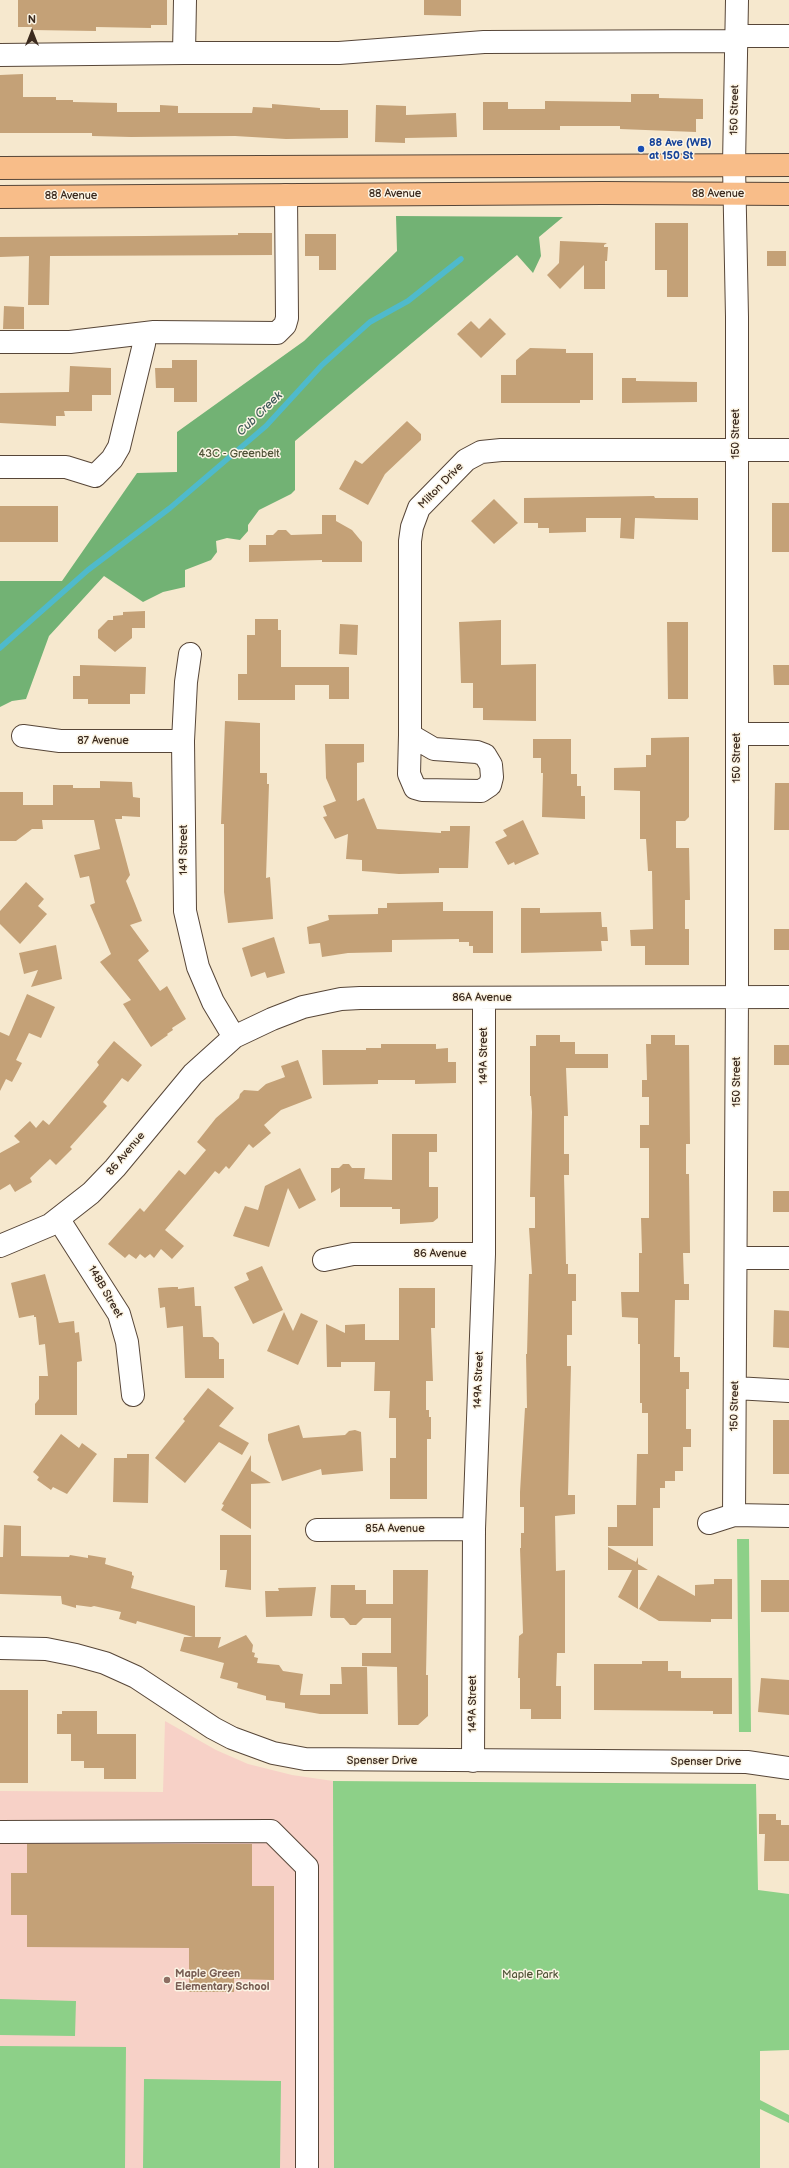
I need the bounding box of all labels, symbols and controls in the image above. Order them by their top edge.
north arrow [12,12,52,52]
text: N [28,13,36,26]
street label: 150 Street [728,85,742,135]
place label: 88 Ave (WB) at 150 St [649,136,712,162]
marker: 88 Ave (WB) at 150 St [636,144,646,154]
street label: 88 Avenue [369,187,421,201]
street label: 88 Avenue [692,187,744,201]
street label: 88 Avenue [45,189,97,203]
water label: Cub Creek [234,389,286,439]
street label: 150 Street [729,409,743,459]
park label: 43C - Greenbelt [198,447,280,461]
street label: Milton Drive [416,460,466,512]
street label: 150 Street [730,733,744,783]
street label: 87 Avenue [77,734,129,748]
street label: 149 Street [177,825,191,875]
street label: 86A Avenue [452,991,512,1005]
street label: 149A Street [477,1027,491,1085]
street label: 150 Street [730,1057,744,1107]
street label: 86 Avenue [104,1129,148,1179]
street label: 86 Avenue [413,1247,467,1261]
street label: 148B Street [85,1264,125,1320]
street label: 149A Street [471,1351,487,1409]
street label: 150 Street [728,1381,742,1431]
street label: 85A Avenue [365,1522,425,1536]
street label: 149A Street [466,1675,480,1733]
street label: Spenser Drive [347,1754,417,1768]
street label: Spenser Drive [671,1755,741,1769]
place label: Maple Green Elementary School [175,1967,270,1993]
park label: Maple Park [502,1968,558,1982]
marker: Maple Green Elementary School [162,1975,172,1985]

